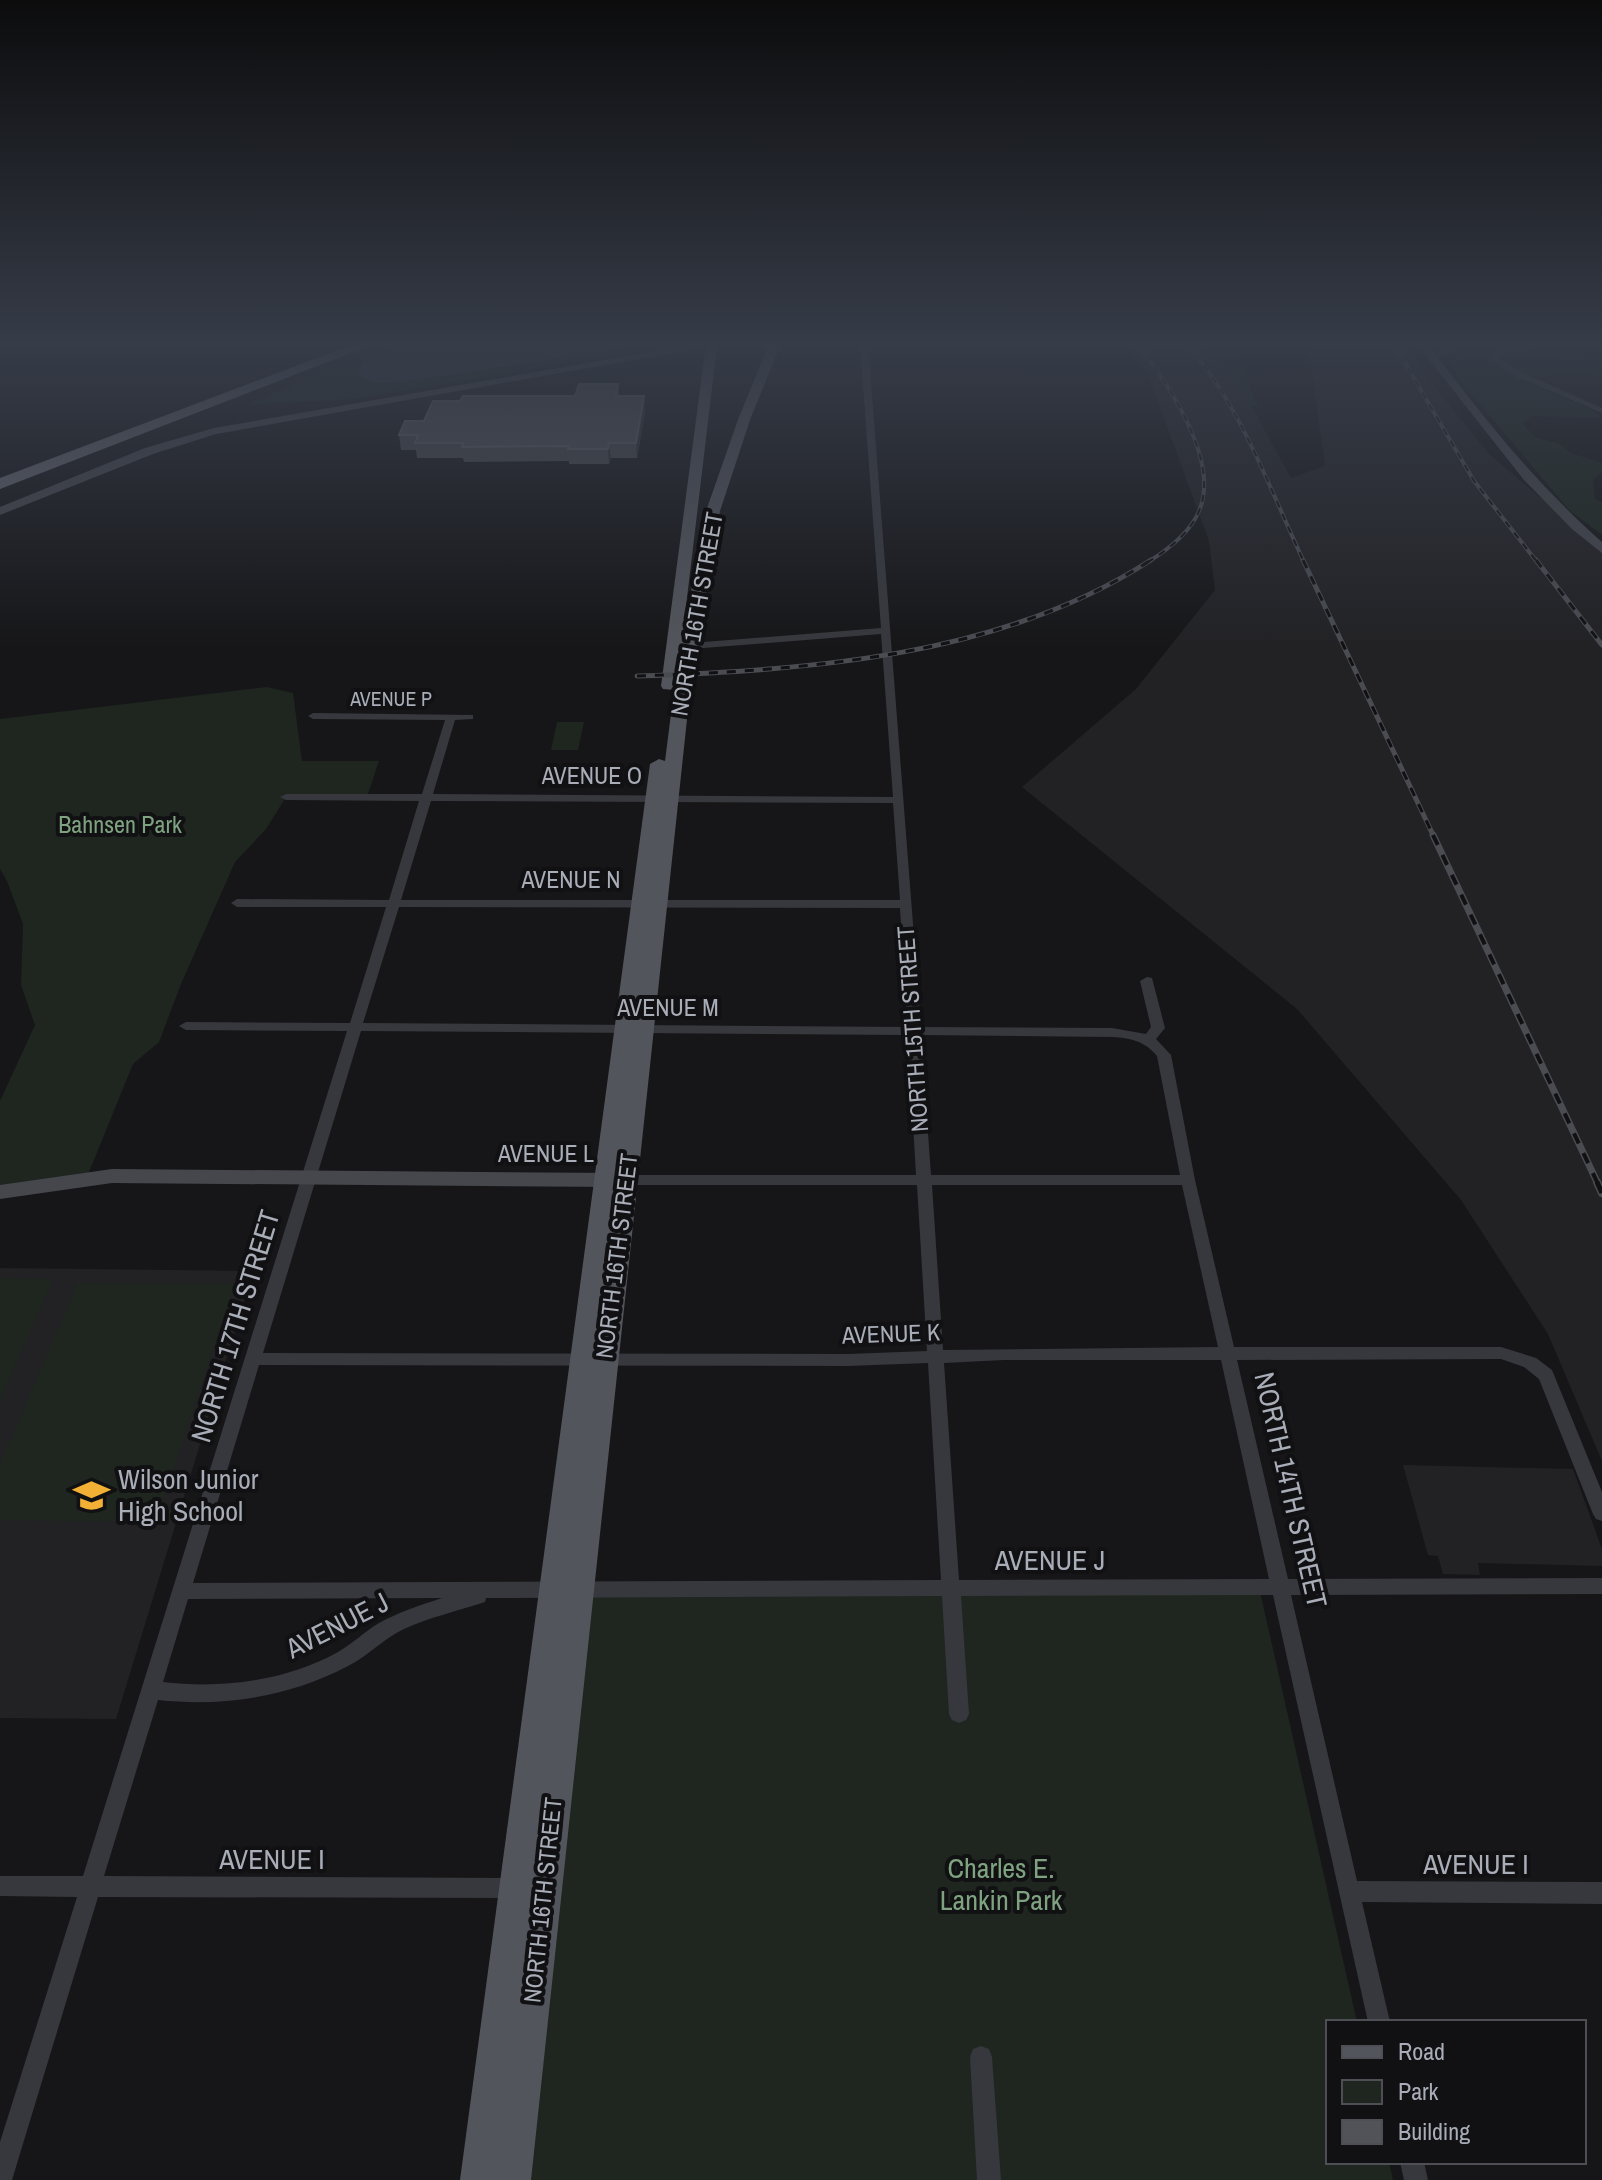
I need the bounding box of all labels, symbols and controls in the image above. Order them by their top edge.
street label: NORTH 16TH STREET [662,509,730,718]
street label: AVENUE P [349,685,432,712]
street label: AVENUE O [541,759,642,791]
park label: Bahnsen Park [58,808,182,840]
street label: AVENUE N [520,863,621,895]
street label: NORTH 15TH STREET [889,925,935,1133]
street label: AVENUE M [616,991,719,1023]
street label: AVENUE L [497,1137,594,1169]
street label: NORTH 16TH STREET [588,1152,644,1360]
street label: NORTH 17TH STREET [182,1205,288,1447]
street label: AVENUE K [840,1315,941,1351]
street label: NORTH 14TH STREET [1245,1368,1337,1612]
place label: Wilson Junior High School [118,1460,259,1530]
school or university icon: Wilson Junior High School [73,1476,111,1514]
street label: AVENUE J [994,1541,1105,1579]
street label: AVENUE J [278,1583,395,1667]
street label: NORTH 16TH STREET [515,1796,569,2004]
street label: AVENUE I [218,1840,325,1878]
street label: AVENUE I [1422,1845,1529,1883]
park label: Charles E. Lankin Park [940,1849,1063,1919]
legend [1326,2020,1586,2164]
text: Road [1398,2035,1445,2067]
text: Park [1398,2075,1439,2107]
text: Building [1398,2115,1470,2147]

